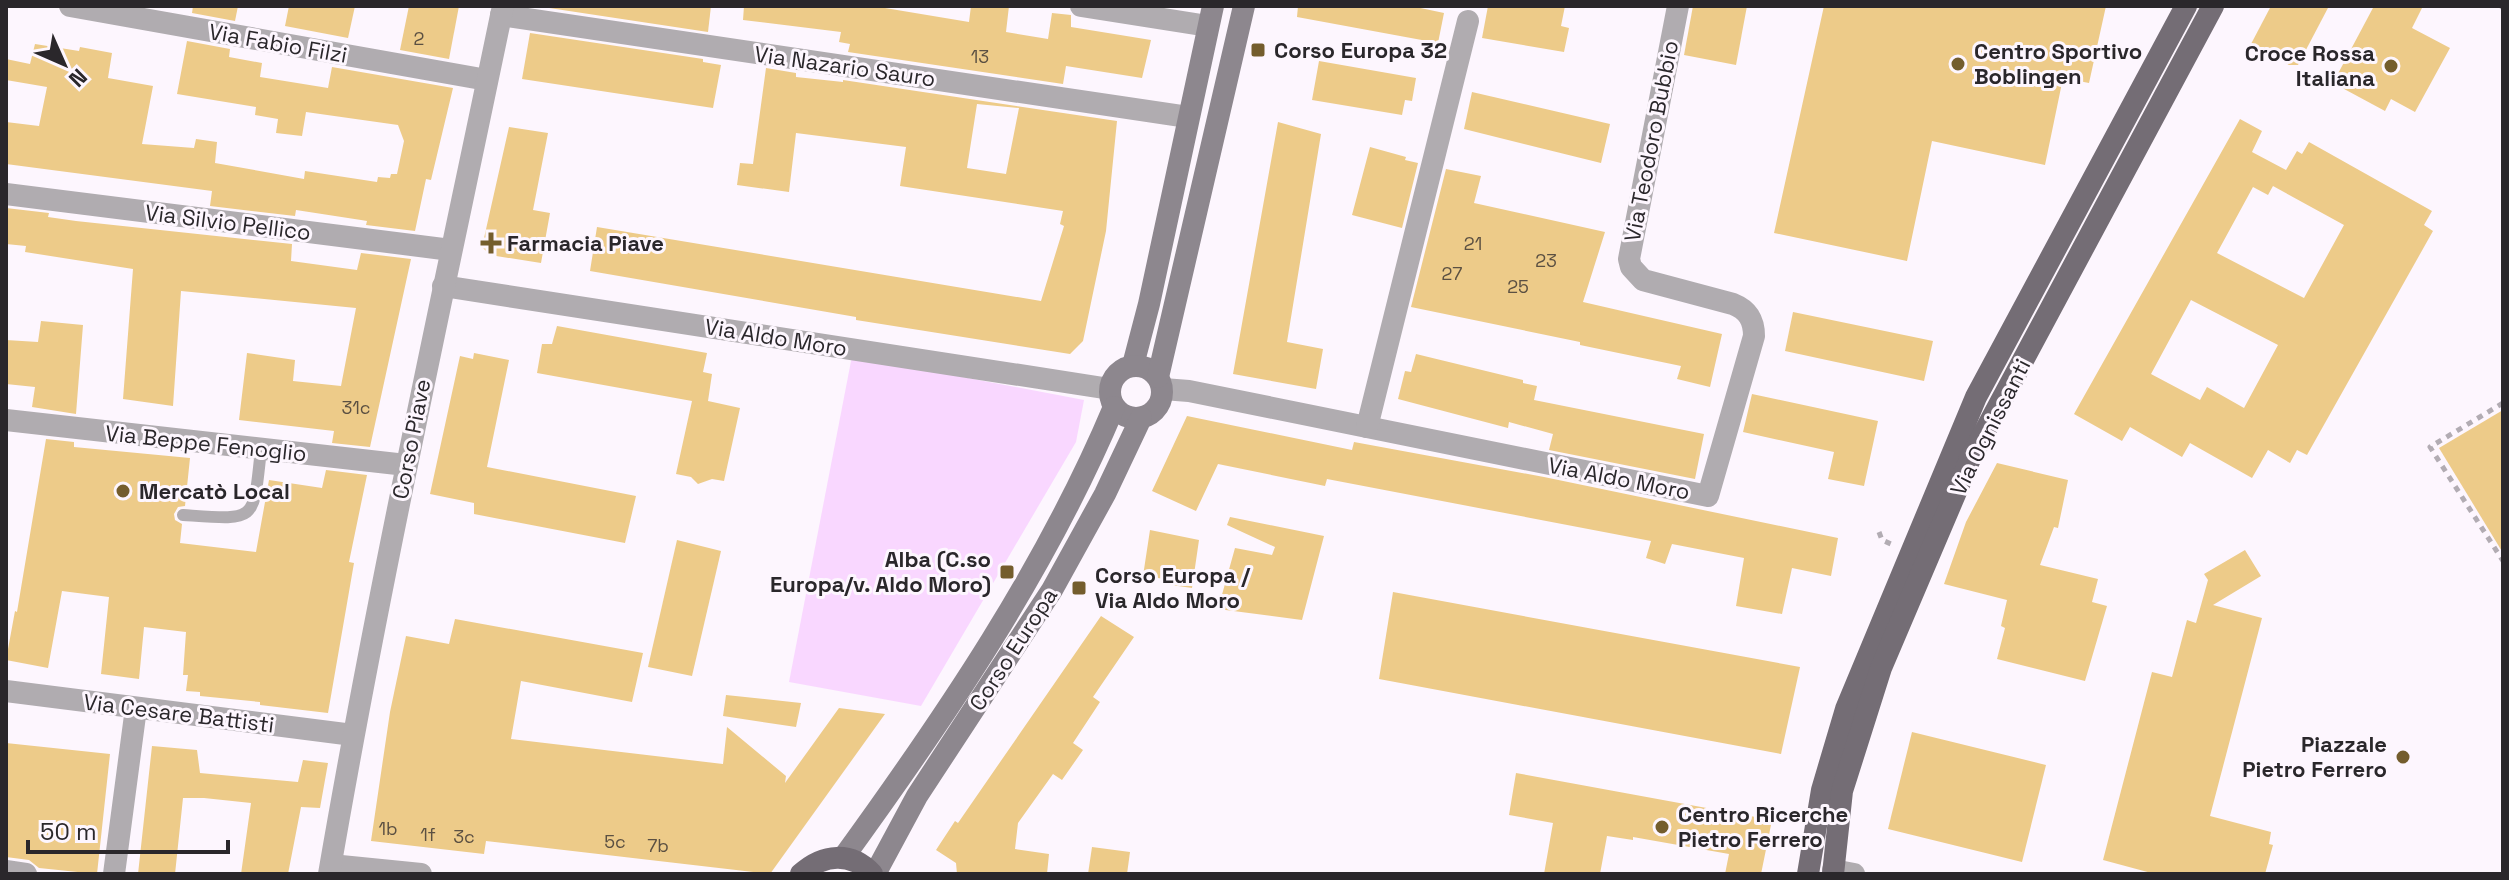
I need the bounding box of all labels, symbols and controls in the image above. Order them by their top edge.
street label: Via Fabio Filzi [207,17,349,69]
north arrow [24,24,104,104]
house number: 2 [414,27,424,50]
place label: Corso Europa 32 [1274,36,1447,64]
place label: Centro Sportivo Boblingen [1974,37,2142,90]
street label: Via Teodoro Bubbio [1618,38,1684,244]
street label: Via Nazario Sauro [753,39,937,93]
place label: Croce Rossa Italiana [2245,39,2375,92]
marker: Corso Europa 32 [1249,41,1267,59]
house number: 13 [971,45,989,68]
marker: Centro Sportivo Boblingen [1949,55,1967,73]
marker: Croce Rossa Italiana [2382,57,2400,75]
text: N [63,63,93,93]
street label: Via Silvio Pellico [143,198,313,246]
place label: Farmacia Piave [507,229,664,257]
house number: 21 [1464,232,1482,255]
marker: Farmacia Piave [482,234,500,252]
house number: 23 [1535,249,1557,272]
house number: 27 [1442,262,1462,285]
house number: 25 [1507,275,1529,298]
street label: Via Aldo Moro [703,312,849,362]
street label: Via Ognissanti [1944,354,2036,500]
street label: Corso Piave [386,377,436,501]
house number: 31c [342,396,370,419]
street label: Via Beppe Fenoglio [104,419,308,467]
street label: Via Aldo Moro [1546,451,1692,505]
place label: Mercatò Local [139,477,290,505]
marker: Mercatò Local [114,482,132,500]
place label: Alba (C.so Europa/v. Aldo Moro) [770,545,991,598]
place label: Corso Europa / Via Aldo Moro [1095,561,1251,614]
marker: Alba (C.so Europa/v. Aldo Moro) [998,563,1016,581]
marker: Corso Europa / Via Aldo Moro [1070,579,1088,597]
street label: Corso Europa [963,582,1063,716]
street label: Via Cesare Battisti [82,687,276,739]
place label: Piazzale Pietro Ferrero [2242,730,2387,783]
marker: Piazzale Pietro Ferrero [2394,748,2412,766]
place label: Centro Ricerche Pietro Ferrero [1678,800,1848,853]
scale bar [28,804,228,854]
text: 50 m [40,816,97,847]
house number: 1b [378,817,398,840]
marker: Centro Ricerche Pietro Ferrero [1653,818,1671,836]
house number: 1f [420,823,436,846]
house number: 3c [453,825,475,848]
house number: 5c [604,830,626,853]
house number: 7b [647,834,669,857]

